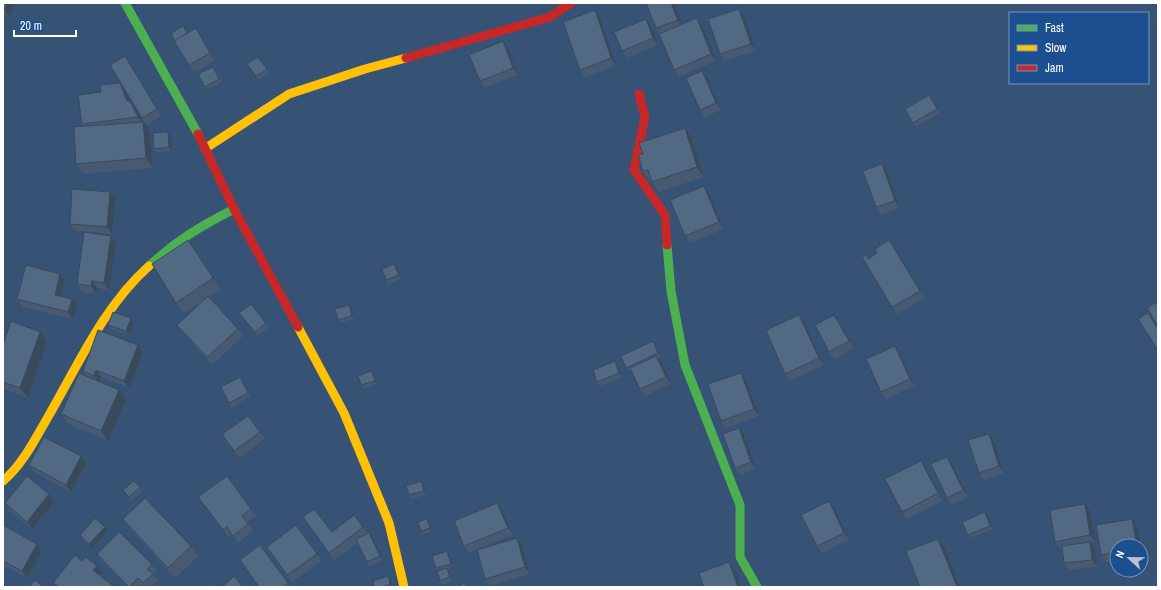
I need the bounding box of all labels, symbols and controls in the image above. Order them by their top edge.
scale bar [14,12,76,38]
legend [1009,12,1149,84]
text: 20 m [20,18,42,34]
text: Fast [1045,20,1064,36]
text: Slow [1045,40,1067,56]
text: Jam [1045,60,1064,76]
north arrow [1109,538,1149,578]
text: N [1112,549,1127,560]

